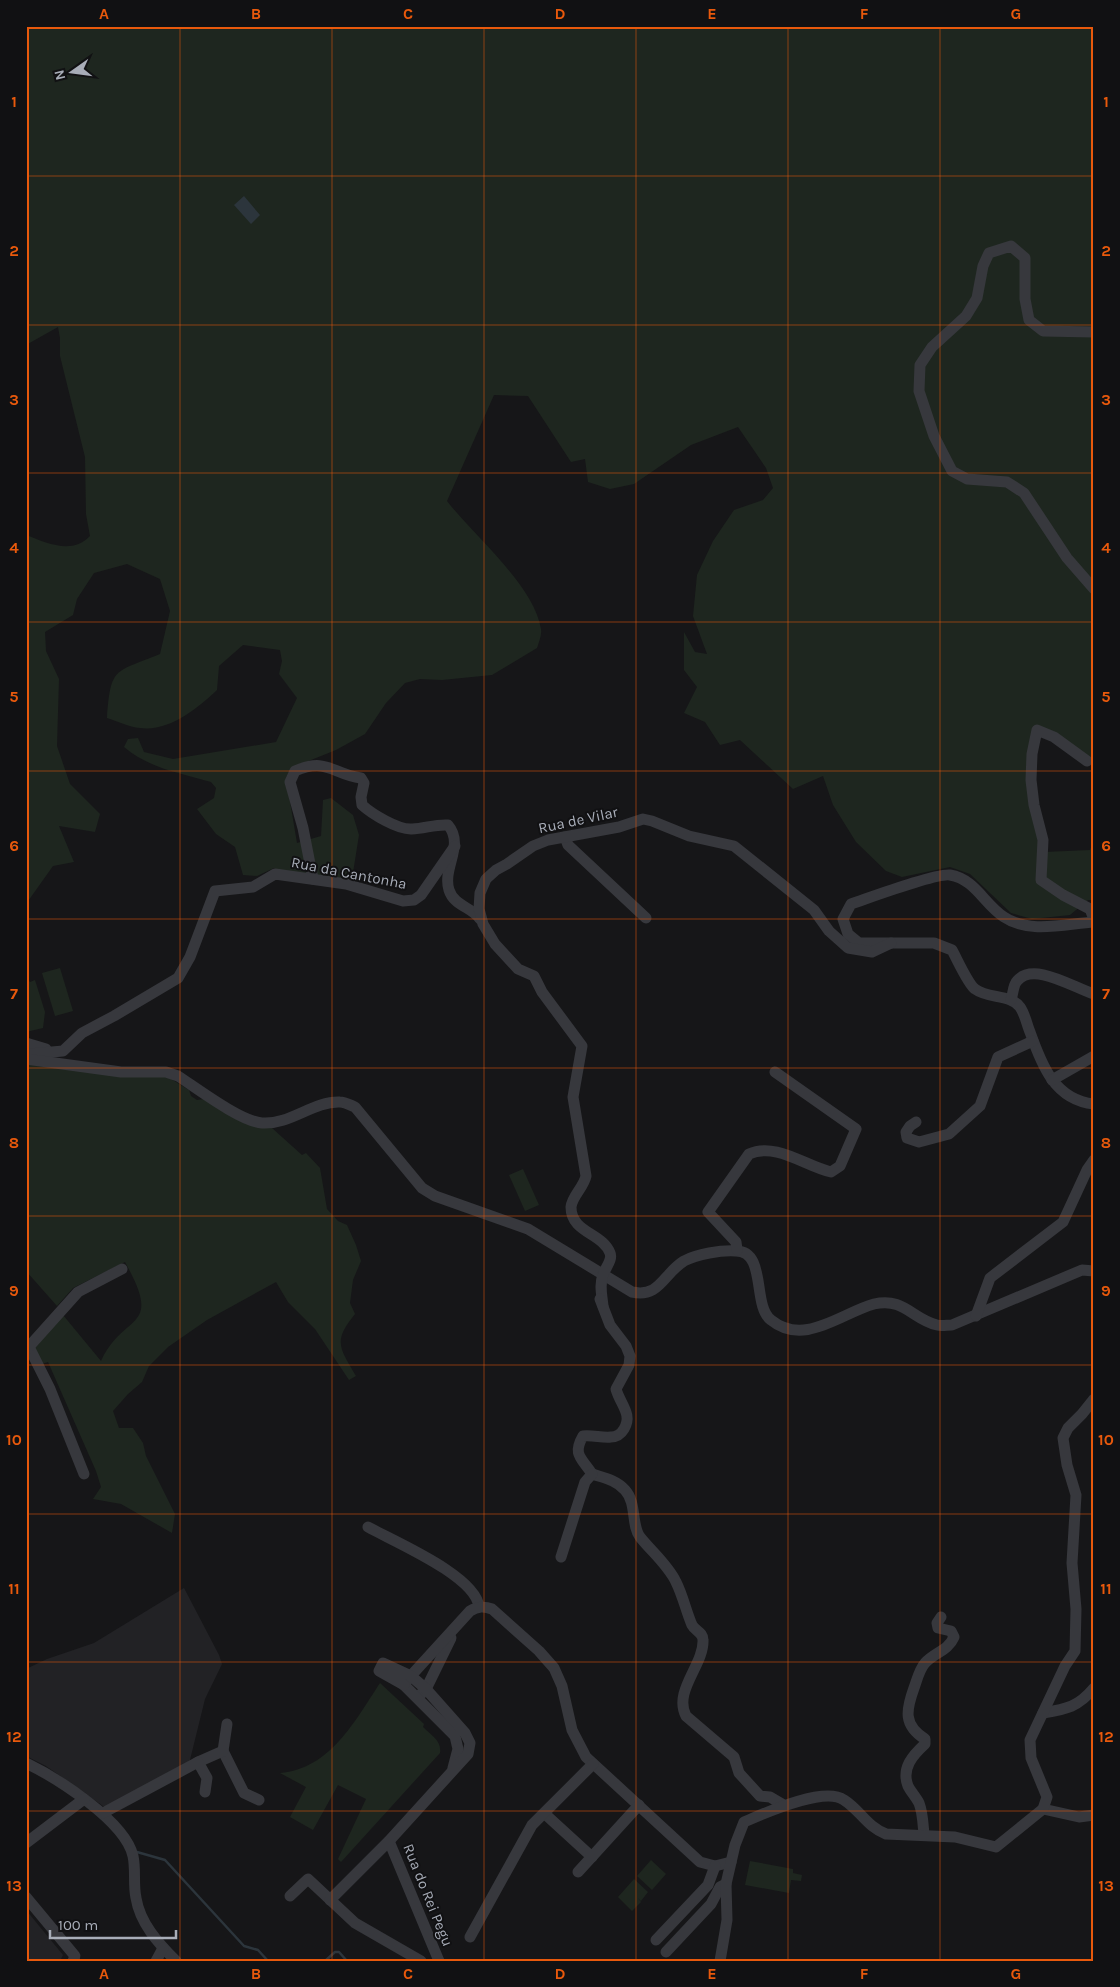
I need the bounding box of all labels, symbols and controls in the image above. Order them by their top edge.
text: A [99,4,109,23]
text: B [251,4,261,23]
text: C [403,4,413,23]
text: D [555,4,566,23]
text: E [707,4,717,23]
text: F [860,4,869,23]
text: G [1011,4,1021,23]
north arrow [48,48,98,98]
text: N [50,68,69,82]
text: 1 [11,92,17,111]
text: 1 [1103,92,1109,111]
text: 2 [9,241,19,260]
text: 2 [1101,241,1111,260]
text: 3 [9,390,19,409]
text: 3 [1101,390,1111,409]
text: 4 [9,538,19,557]
text: 4 [1101,538,1111,557]
text: 5 [9,687,19,706]
text: 5 [1101,687,1111,706]
street label: Rua de Vilar [536,803,620,837]
text: 6 [9,836,19,855]
text: 6 [1101,836,1111,855]
street label: Rua da Cantonha [290,853,408,893]
text: 7 [10,984,18,1003]
text: 7 [1102,984,1110,1003]
text: 8 [9,1133,19,1152]
text: 8 [1101,1133,1111,1152]
text: 9 [9,1281,19,1300]
text: 9 [1101,1281,1111,1300]
text: 10 [6,1430,22,1449]
text: 10 [1098,1430,1114,1449]
text: 11 [8,1579,20,1598]
text: 11 [1100,1579,1112,1598]
text: 12 [6,1727,22,1746]
text: 12 [1098,1727,1114,1746]
street label: Rua do Rei Pegu [399,1841,457,1949]
text: 13 [6,1876,22,1895]
text: 13 [1098,1876,1114,1895]
scale bar [50,1907,176,1939]
text: 100 m [58,1916,98,1934]
text: A [99,1964,109,1983]
text: B [251,1964,261,1983]
text: C [403,1964,413,1983]
text: D [555,1964,566,1983]
text: E [707,1964,717,1983]
text: F [860,1964,869,1983]
text: G [1011,1964,1021,1983]

